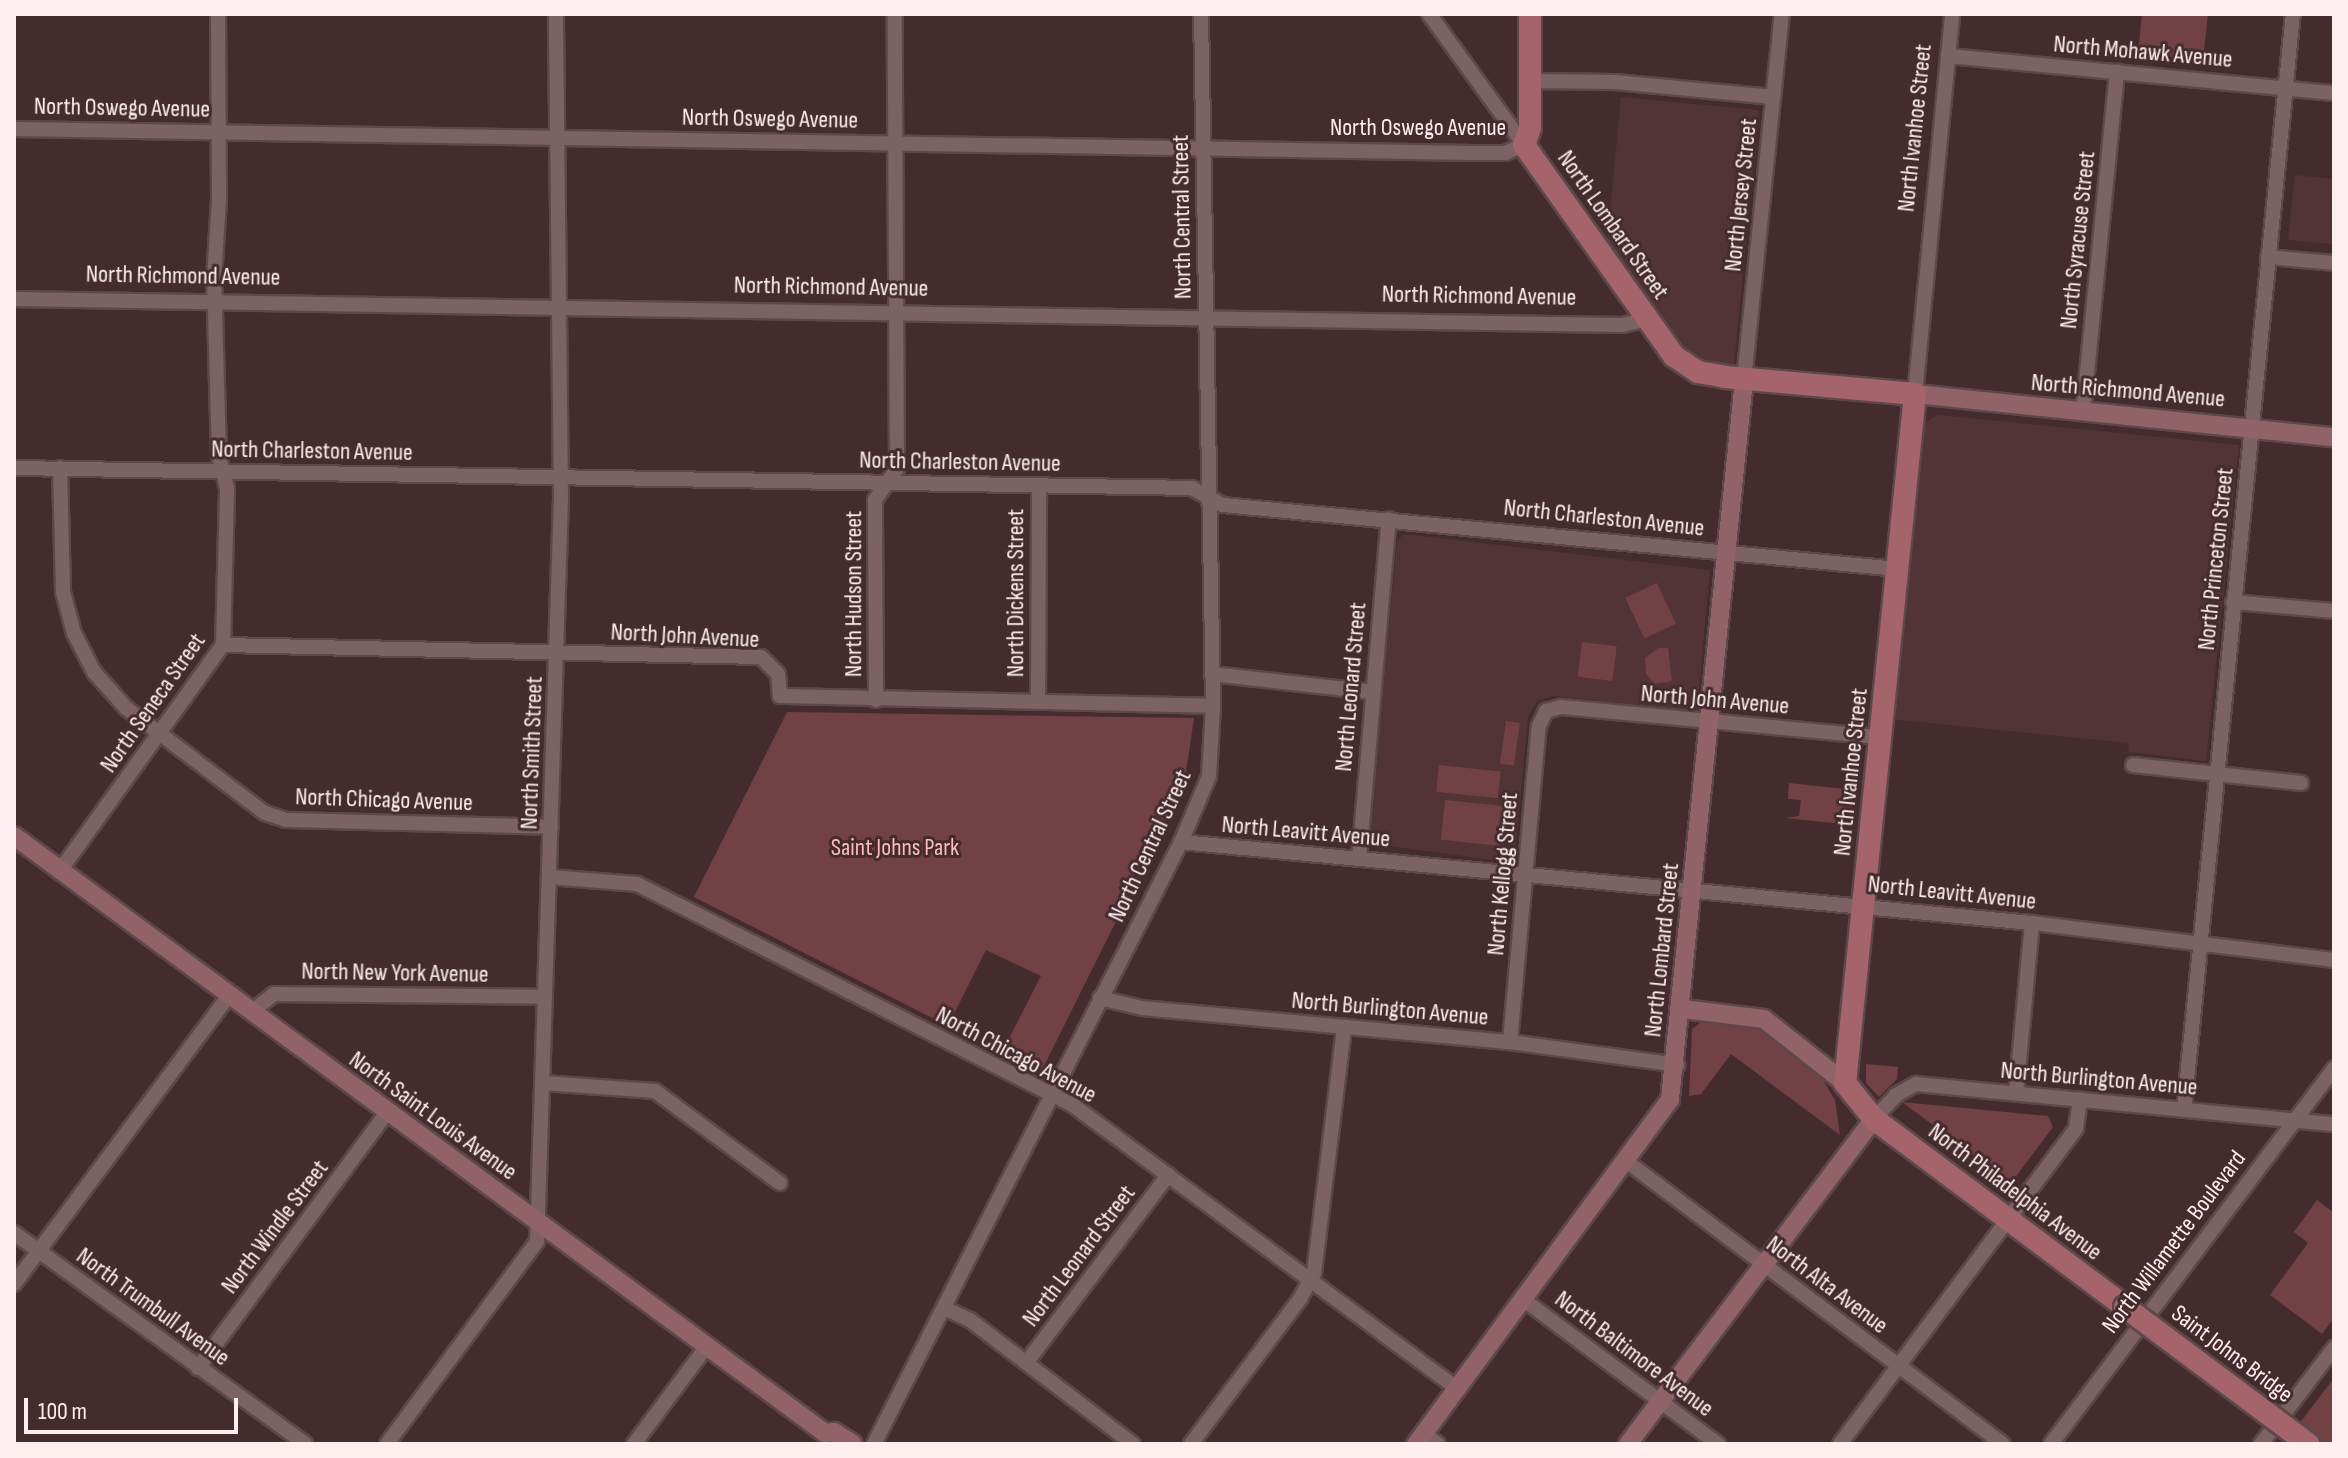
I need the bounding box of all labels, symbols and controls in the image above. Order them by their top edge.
street label: North Mohawk Avenue [2052,30,2234,74]
street label: North Ivanhoe Street [1892,43,1938,213]
street label: North Oswego Avenue [34,92,210,124]
street label: North Oswego Avenue [682,103,858,135]
street label: North Oswego Avenue [1330,114,1506,142]
street label: North Jersey Street [1719,117,1763,273]
street label: North Central Street [1166,135,1198,299]
street label: North Lombard Street [1551,145,1675,305]
street label: North Syracuse Street [2054,150,2102,330]
street label: North Richmond Avenue [86,260,280,292]
street label: North Richmond Avenue [734,271,928,303]
street label: North Richmond Avenue [1382,280,1576,312]
street label: North Richmond Avenue [2030,368,2226,414]
street label: North Charleston Avenue [211,435,413,467]
street label: North Charleston Avenue [859,446,1061,478]
street label: North Princeton Street [2192,466,2240,652]
street label: North Charleston Avenue [1502,493,1706,543]
street label: North Dickens Street [1002,509,1030,677]
street label: North Hudson Street [840,511,868,677]
street label: North Leonard Street [1329,601,1373,773]
street label: North John Avenue [610,618,760,654]
street label: North Seneca Street [94,628,212,778]
street label: North Smith Street [515,676,549,830]
street label: North John Avenue [1640,679,1790,721]
street label: North Ivanhoe Street [1828,687,1874,857]
street label: North Central Street [1102,765,1198,927]
street label: North Chicago Avenue [295,783,473,817]
street label: North Kellogg Street [1482,791,1524,957]
street label: North Leavitt Avenue [1221,810,1391,854]
park label: Saint Johns Park [831,834,959,862]
street label: North Lombard Street [1639,862,1685,1038]
street label: North Leavitt Avenue [1866,870,2038,916]
street label: North New York Avenue [301,957,489,989]
street label: North Burlington Avenue [1290,986,1490,1032]
street label: North Chicago Avenue [931,1001,1101,1109]
street label: North Saint Louis Avenue [343,1045,523,1187]
street label: North Burlington Avenue [1999,1056,2199,1102]
street label: North Philadelphia Avenue [1923,1117,2107,1267]
street label: North Willamette Boulevard [2096,1145,2252,1339]
street label: North Windle Street [215,1155,335,1299]
street label: North Leonard Street [1016,1180,1142,1332]
street label: North Alta Avenue [1761,1230,1893,1340]
street label: North Trumbull Avenue [71,1242,235,1372]
street label: North Baltimore Avenue [1549,1285,1719,1423]
street label: Saint Johns Bridge [2166,1299,2298,1409]
scale bar [28,1382,242,1432]
text: 100 m [38,1397,87,1426]

